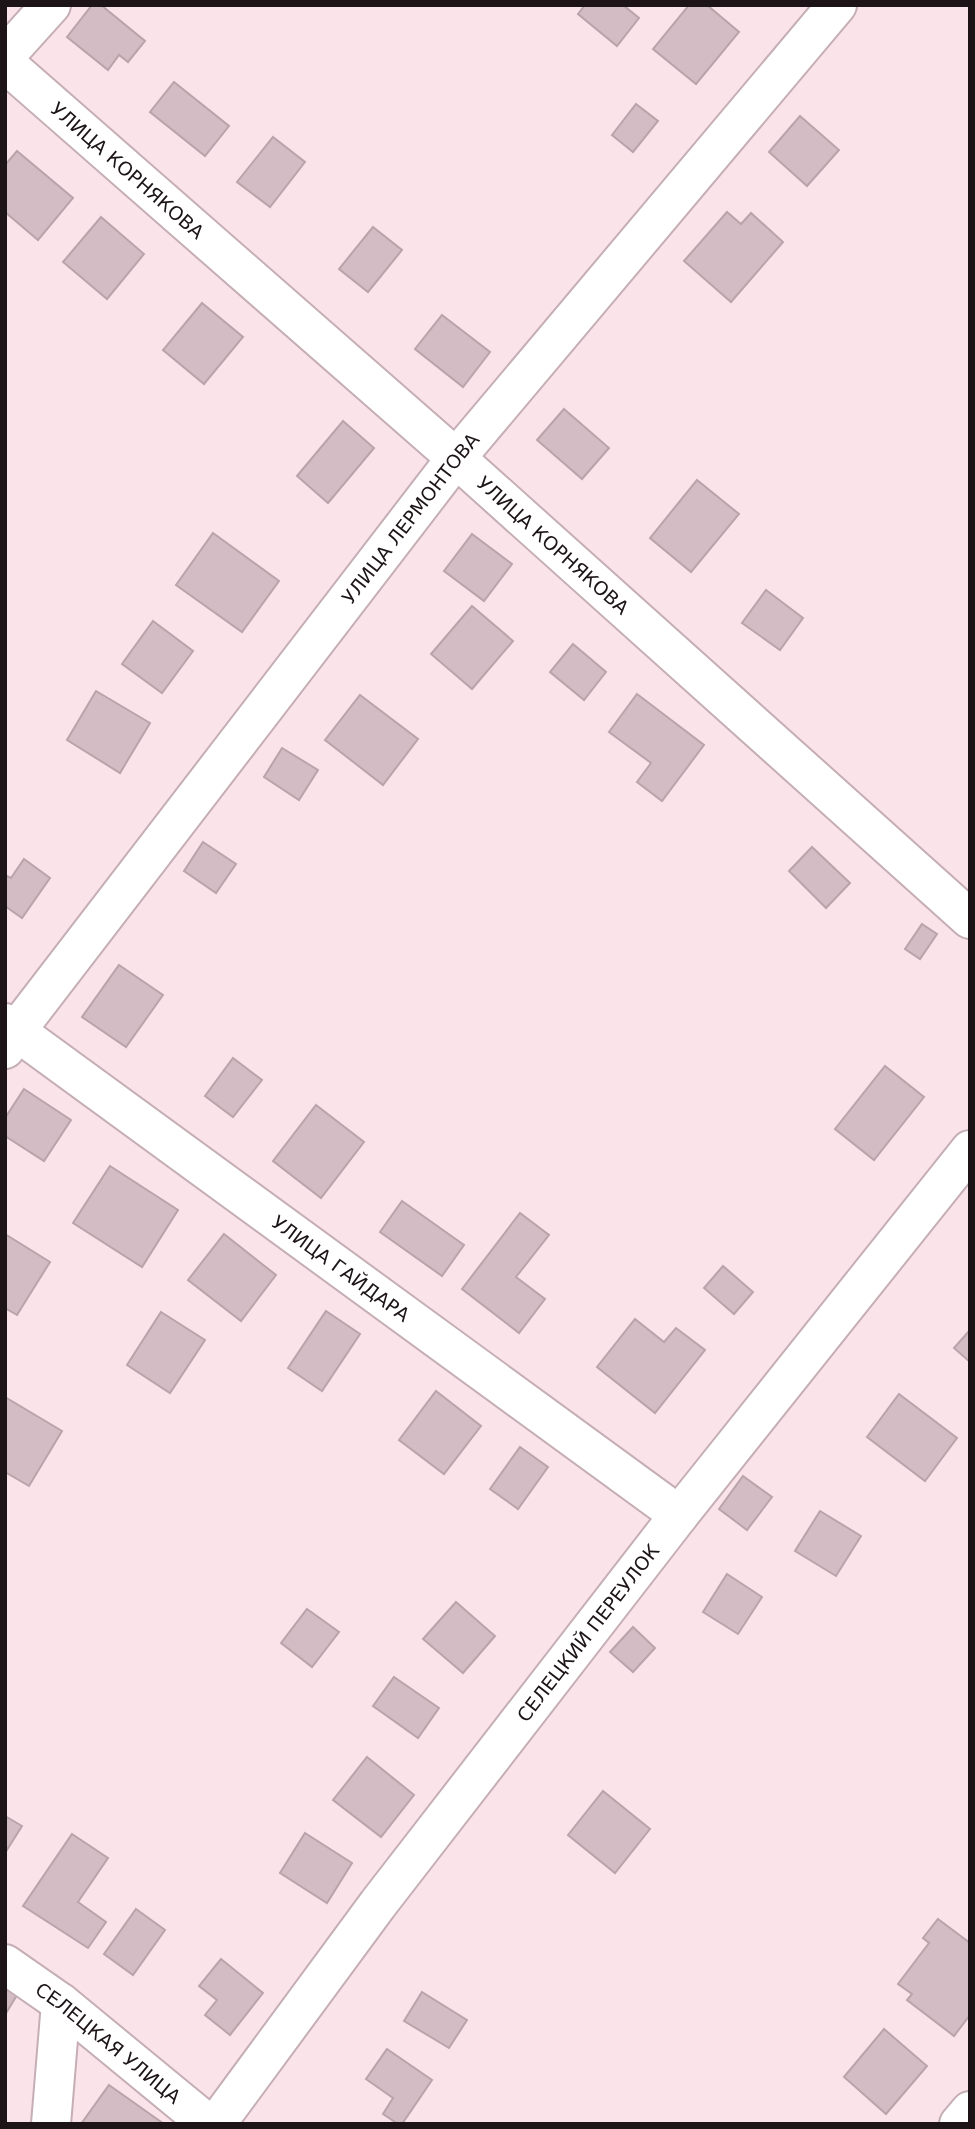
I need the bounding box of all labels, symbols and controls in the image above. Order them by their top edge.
street label: УЛИЦА КОРНЯКОВА [47,98,209,243]
street label: УЛИЦА ЛЕРМОНТОВА [337,428,483,608]
street label: УЛИЦА КОРНЯКОВА [473,472,633,619]
street label: УЛИЦА ГАЙДАРА [268,1211,414,1326]
street label: СЕЛЕЦКИЙ ПЕРЕУЛОК [512,1539,664,1726]
street label: СЕЛЕЦКАЯ УЛИЦА [32,1978,185,2108]

